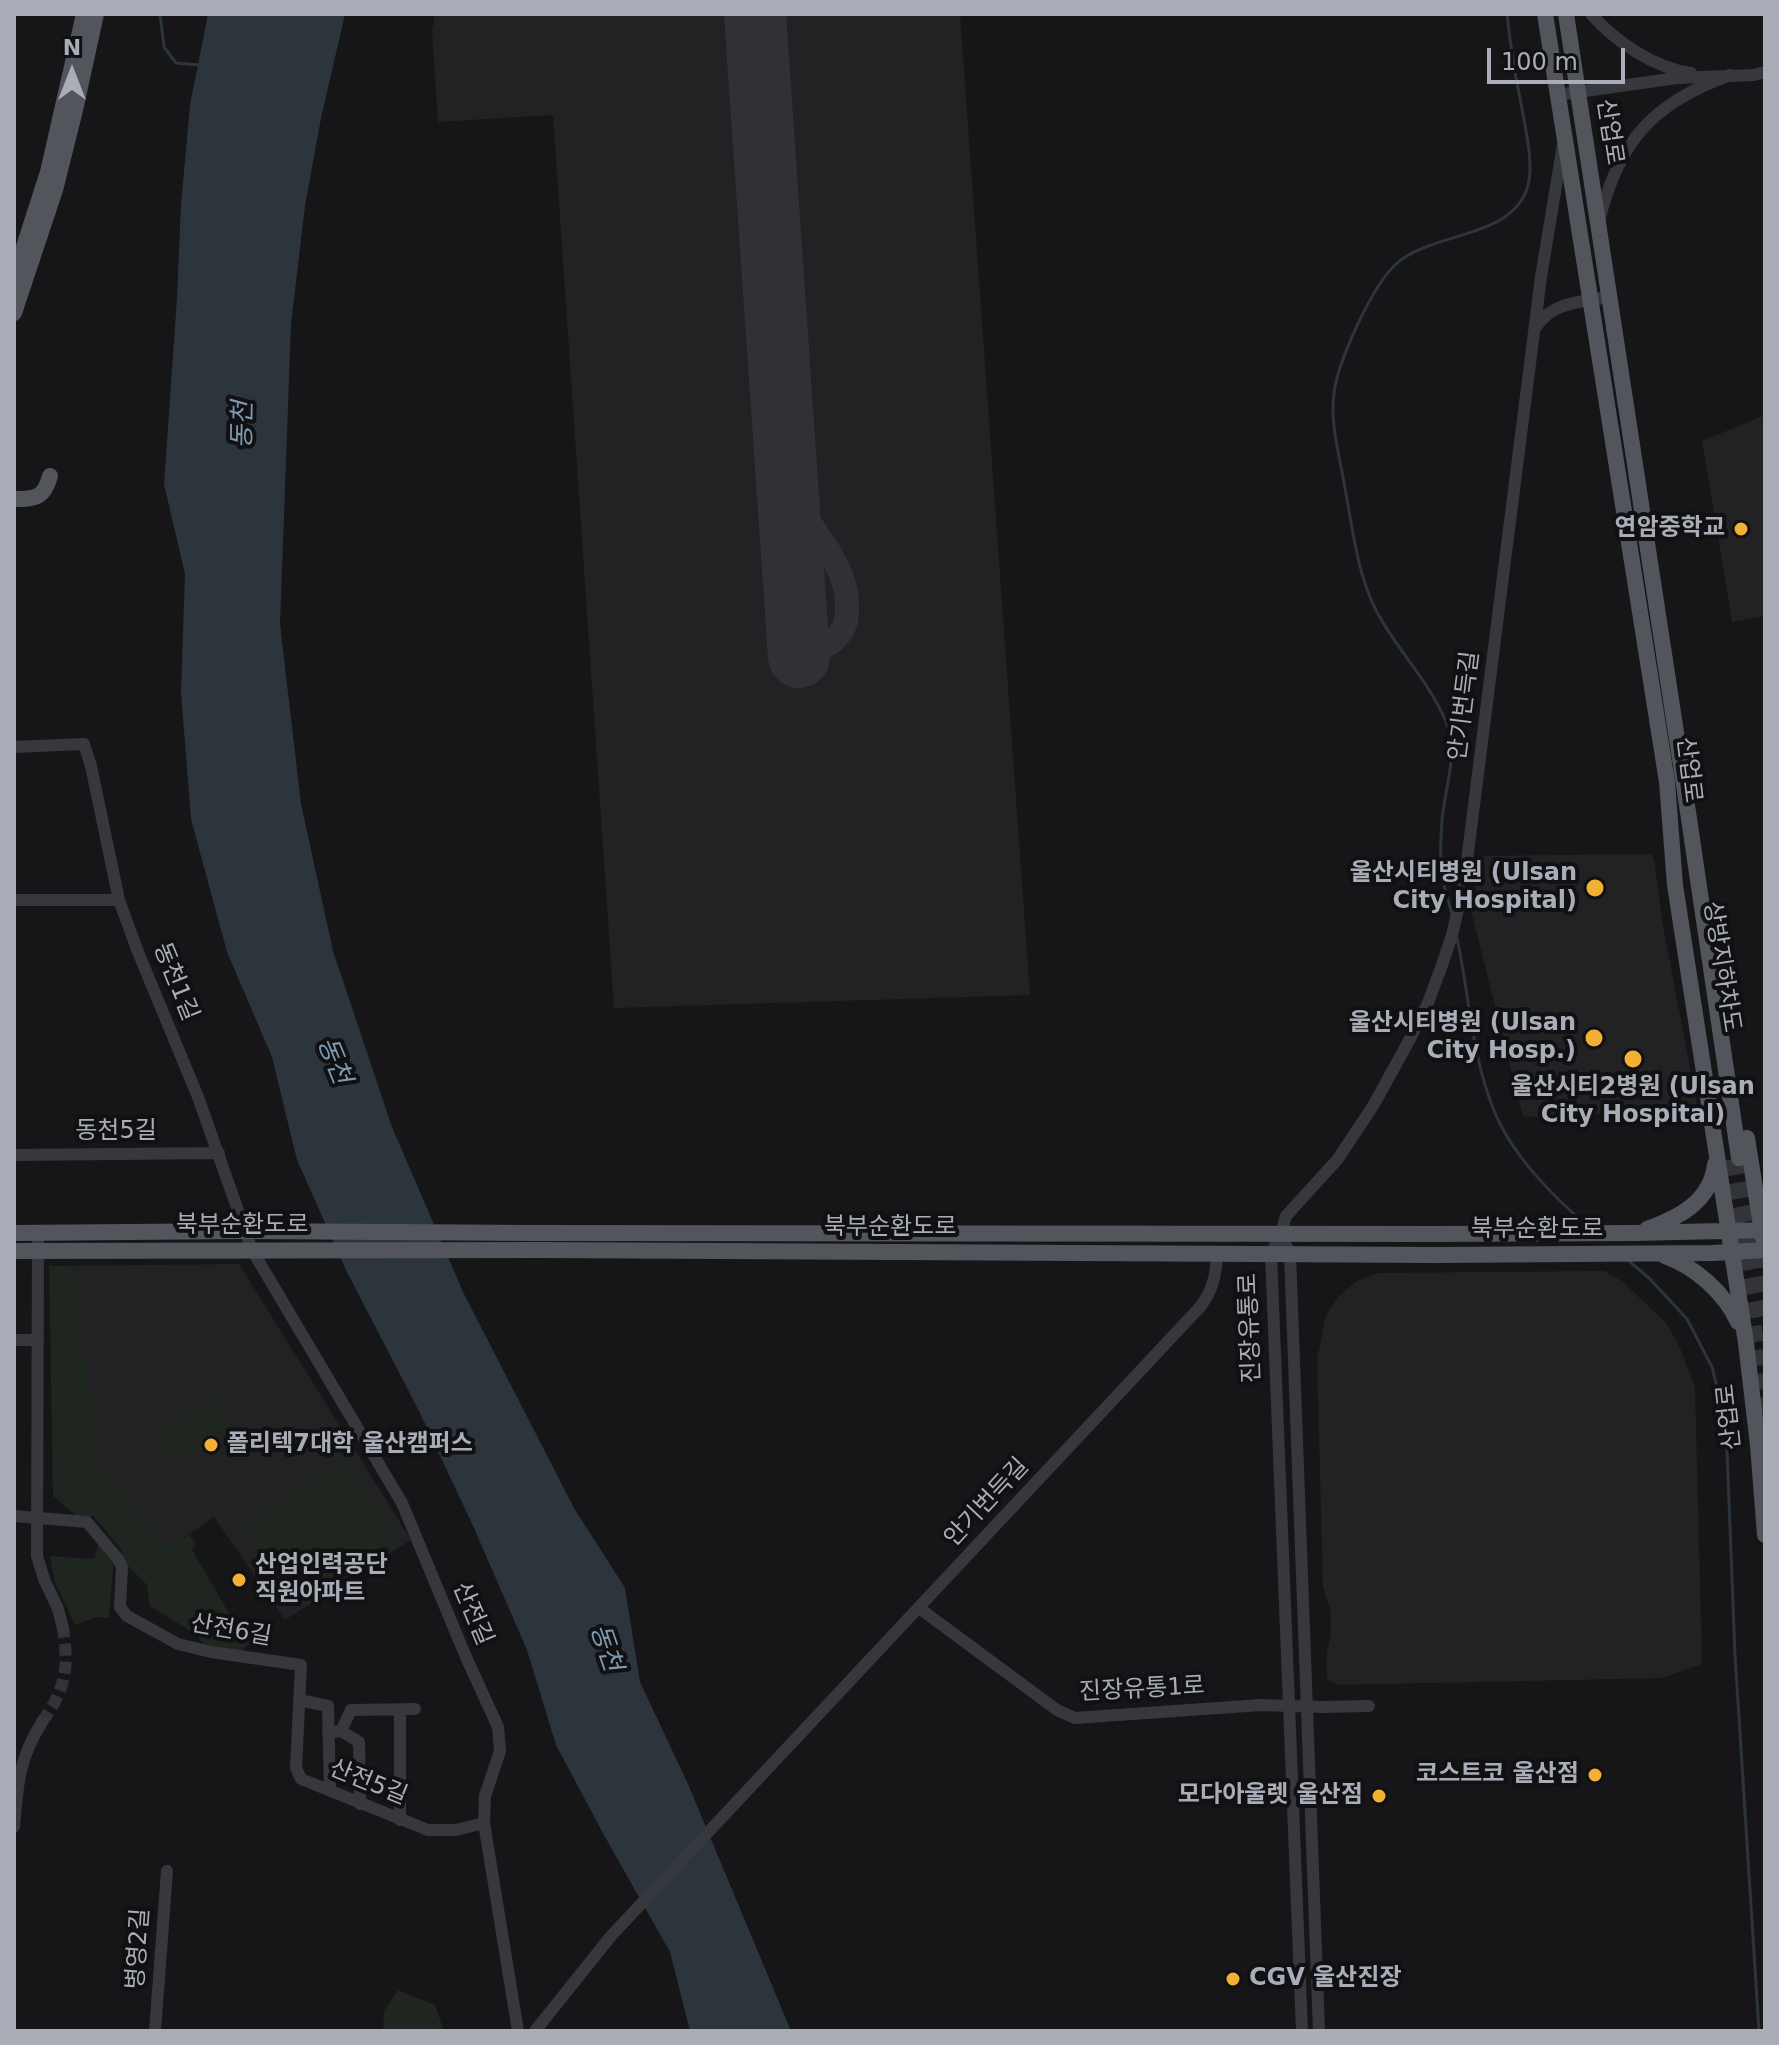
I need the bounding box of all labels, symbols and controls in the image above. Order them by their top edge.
north arrow [32,32,112,112]
scale bar [1491,32,1629,82]
text: N [63,35,81,60]
text: 100 m [1501,48,1578,76]
street label: 산업로 [1590,97,1628,167]
water label: 동천 [228,401,260,449]
place label: 연암중학교 [1615,515,1725,543]
marker: 연암중학교 [1732,520,1750,538]
street label: 안기번득길 [1444,649,1486,763]
street label: 산업로 [1670,735,1706,805]
place label: 울산시티병원 (Ulsan City Hospital) [1350,860,1577,916]
marker: 울산시티병원 (Ulsan City Hospital) [1584,877,1606,899]
street label: 상방지하차도 [1696,899,1746,1035]
street label: 동천1길 [146,939,204,1025]
place label: 울산시티병원 (Ulsan City Hosp.) [1349,1010,1576,1066]
marker: 울산시티병원 (Ulsan City Hosp.) [1583,1027,1605,1049]
water label: 동천 [310,1033,356,1089]
marker: 울산시티2병원 (Ulsan City Hospital) [1622,1048,1644,1070]
place label: 울산시티2병원 (Ulsan City Hospital) [1511,1074,1755,1130]
street label: 동천5길 [75,1118,157,1146]
street label: 북부순환도로 [176,1212,308,1240]
street label: 북부순환도로 [824,1214,956,1242]
street label: 북부순환도로 [1471,1216,1603,1244]
street label: 진장유통로 [1235,1272,1267,1384]
street label: 산업로 [1712,1383,1748,1451]
place label: 폴리텍7대학 울산캠퍼스 [227,1431,473,1459]
marker: 폴리텍7대학 울산캠퍼스 [202,1436,220,1454]
street label: 안기번득길 [939,1453,1035,1553]
place label: 산업인력공단 직원아파트 [255,1552,387,1608]
marker: 산업인력공단 직원아파트 [230,1571,248,1589]
street label: 산전길 [446,1578,498,1650]
street label: 산전6길 [188,1610,274,1652]
water label: 동천 [582,1620,628,1676]
street label: 진장유통1로 [1078,1672,1206,1708]
street label: 산전5길 [325,1754,411,1812]
place label: 코스트코 울산점 [1416,1761,1579,1789]
marker: 코스트코 울산점 [1586,1766,1604,1784]
place label: 모다아울렛 울산점 [1178,1782,1363,1810]
marker: 모다아울렛 울산점 [1370,1787,1388,1805]
street label: 병영2길 [122,1907,156,1991]
place label: CGV 울산진장 [1249,1965,1402,1993]
marker: CGV 울산진장 [1224,1970,1242,1988]

